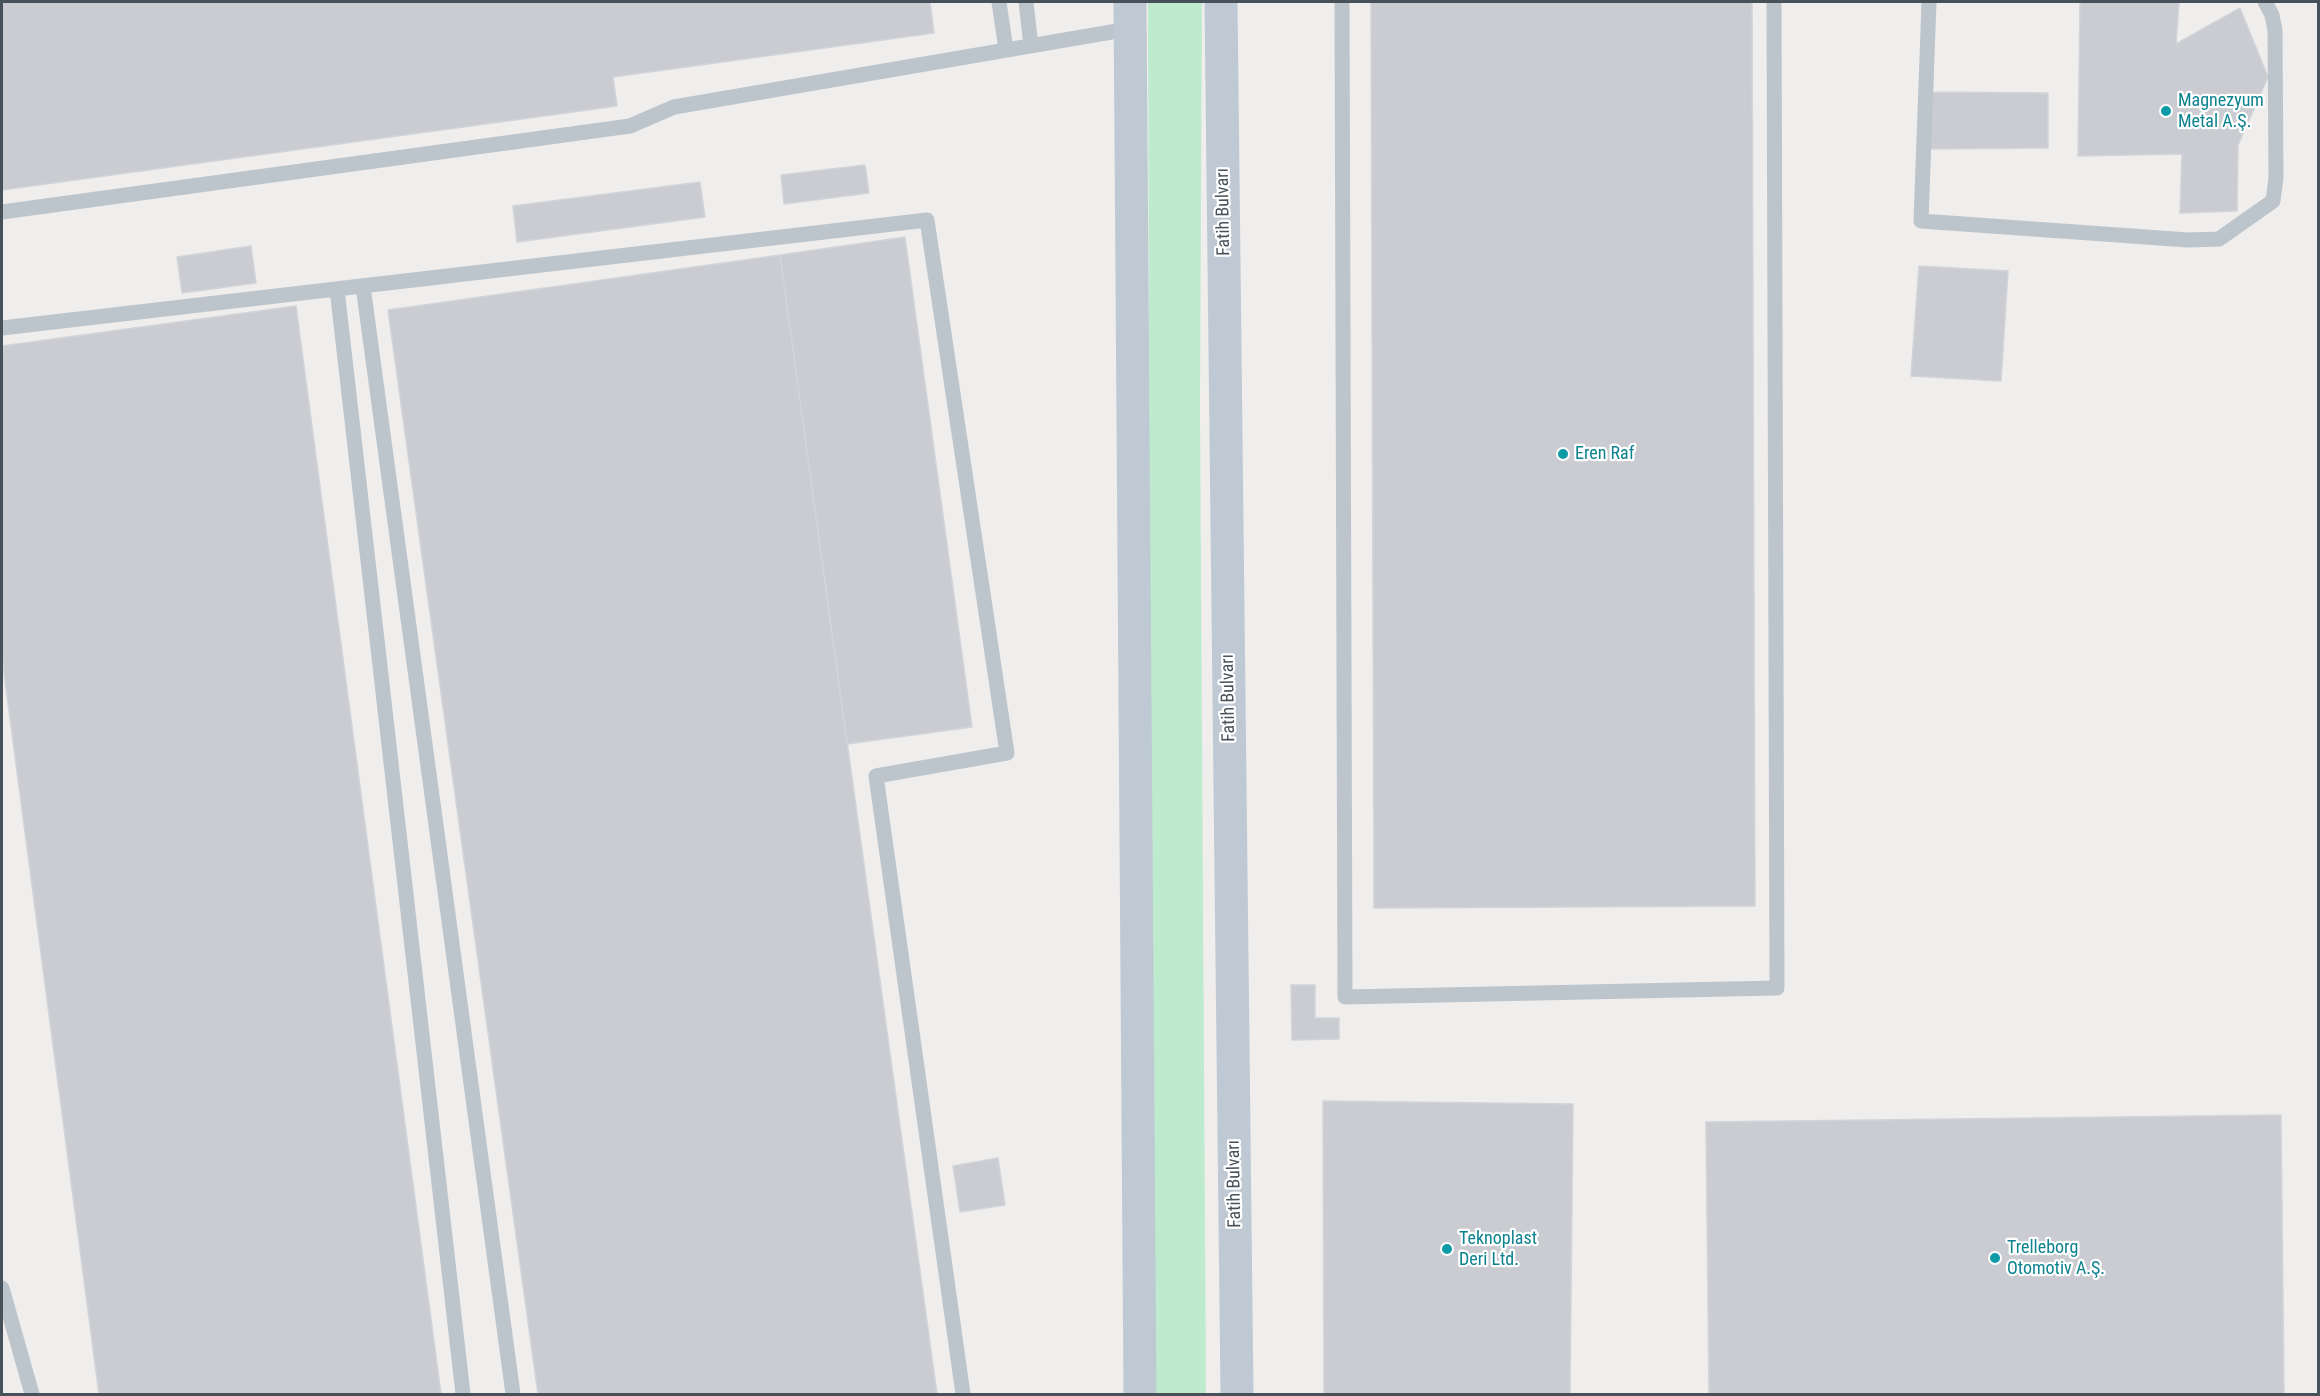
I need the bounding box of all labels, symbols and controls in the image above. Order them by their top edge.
place label: Magnezyum Metal A.Ş. [2178,90,2264,132]
marker: Magnezyum Metal A.Ş. [2159,104,2173,118]
street label: Fatih Bulvarı [1212,168,1236,256]
place label: Eren Raf [1575,443,1634,465]
marker: Eren Raf [1556,447,1570,461]
street label: Fatih Bulvarı [1217,654,1241,742]
street label: Fatih Bulvarı [1223,1140,1247,1228]
place label: Teknoplast Deri Ltd. [1459,1228,1537,1270]
place label: Trelleborg Otomotiv A.Ş. [2007,1237,2105,1280]
marker: Teknoplast Deri Ltd. [1440,1242,1454,1256]
marker: Trelleborg Otomotiv A.Ş. [1988,1251,2002,1265]

